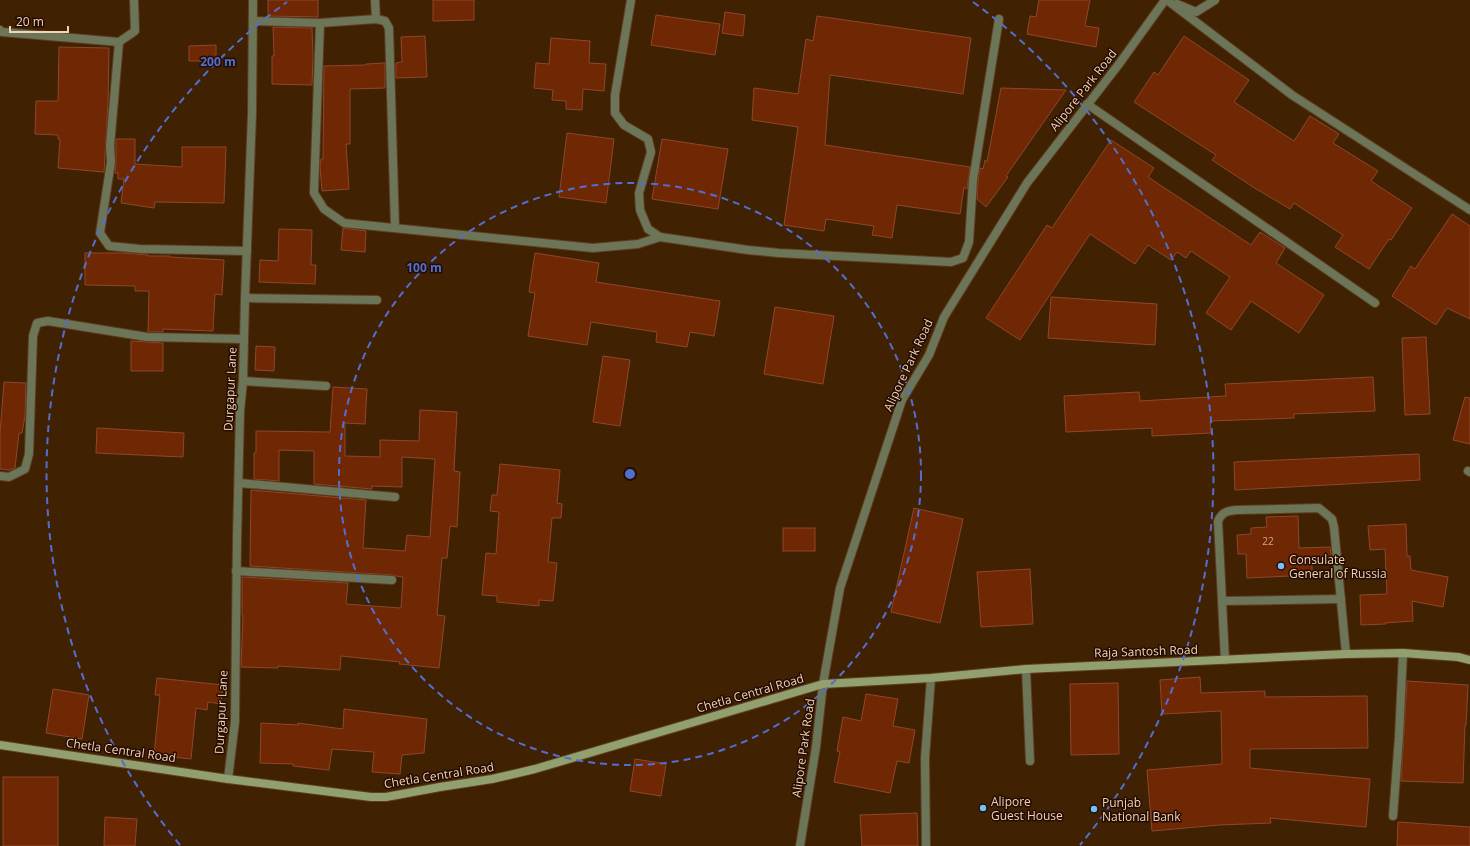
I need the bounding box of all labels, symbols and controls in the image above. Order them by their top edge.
scale bar [10,8,68,34]
text: 20 m [16,13,44,30]
street label: Alipore Park Road [1046,45,1120,135]
text: 200 m [200,53,236,70]
text: 100 m [406,259,442,276]
street label: Alipore Park Road [879,316,937,414]
street label: Durgapur Lane [219,346,241,431]
centre of rings [623,467,637,481]
house number: 22 [1262,534,1274,548]
place label: Consulate General of Russia [1289,551,1387,582]
marker: Consulate General of Russia [1276,561,1286,571]
street label: Raja Santosh Road [1094,641,1198,661]
street label: Durgapur Lane [210,669,232,754]
street label: Chetla Central Road [694,670,806,716]
street label: Alipore Park Road [788,697,818,799]
street label: Chetla Central Road [65,734,177,766]
street label: Chetla Central Road [383,758,495,792]
place label: Alipore Guest House [991,793,1063,824]
place label: Punjab National Bank [1102,794,1181,825]
marker: Alipore Guest House [978,803,988,813]
marker: Punjab National Bank [1089,804,1099,814]

